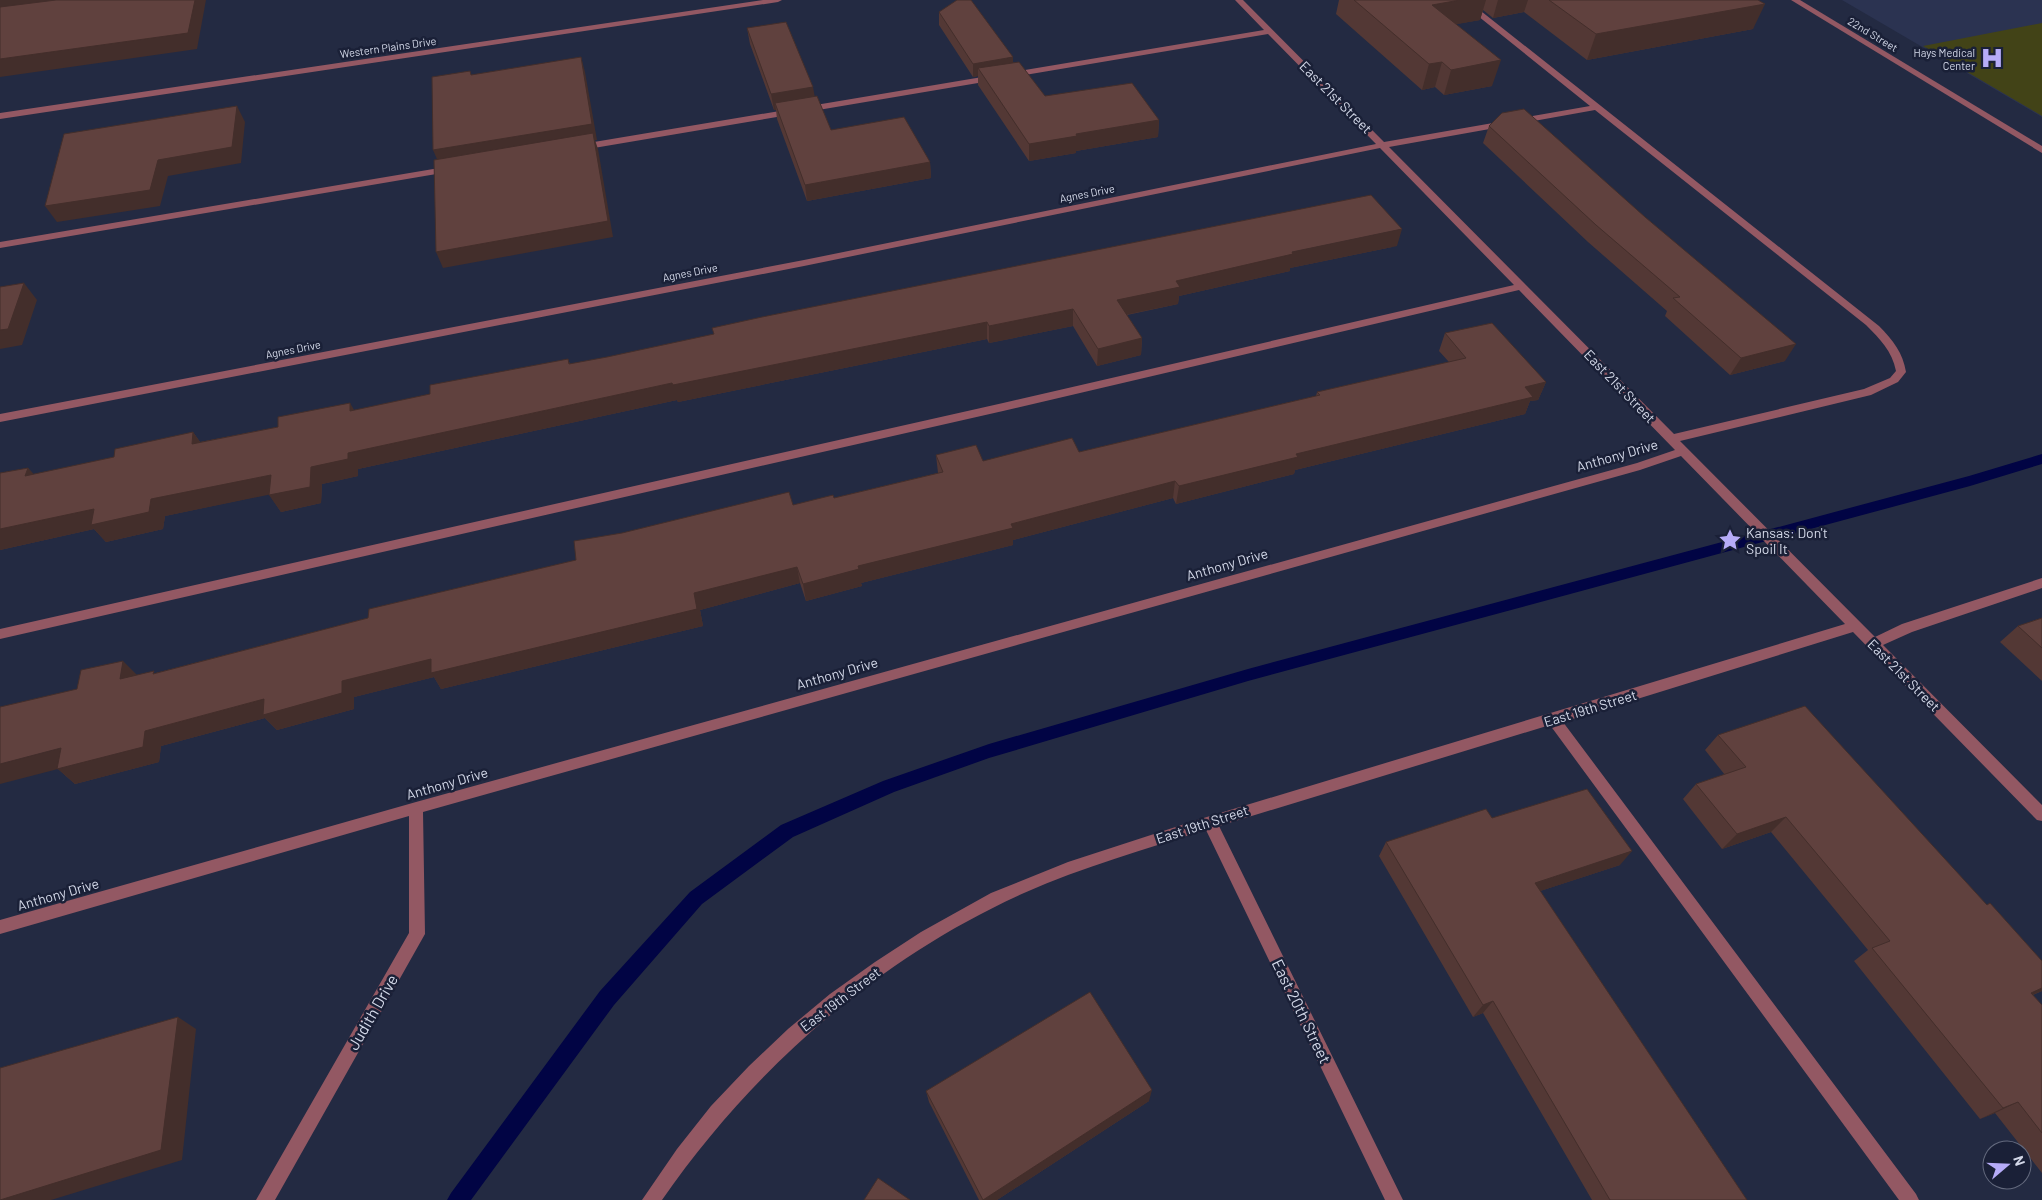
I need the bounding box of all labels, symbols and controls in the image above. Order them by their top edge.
street label: 22nd Street [1846,14,1900,54]
street label: Western Plains Drive [339,34,437,60]
hospital icon: Hays Medical Center [1979,45,2005,71]
place label: Hays Medical Center [1914,46,1975,72]
street label: East 21st Street [1296,57,1376,137]
street label: Agnes Drive [1058,181,1116,205]
street label: Agnes Drive [661,260,719,284]
street label: Agnes Drive [264,337,322,361]
street label: East 21st Street [1581,346,1659,426]
street label: Anthony Drive [1574,435,1660,475]
place label: Kansas: Don't Spoil It [1746,524,1828,557]
place icon: Kansas: Don't Spoil It [1717,527,1743,553]
street label: Anthony Drive [1184,544,1270,584]
street label: East 21st Street [1864,635,1944,715]
street label: Anthony Drive [794,653,880,693]
street label: East 19th Street [1542,686,1638,730]
street label: Anthony Drive [404,763,490,803]
street label: East 19th Street [1154,801,1250,847]
street label: Anthony Drive [15,874,101,914]
street label: East 20th Street [1269,956,1335,1066]
street label: East 19th Street [797,963,883,1035]
street label: Judith Drive [343,971,401,1053]
north arrow [1982,1140,2032,1190]
text: N [2010,1153,2029,1168]

